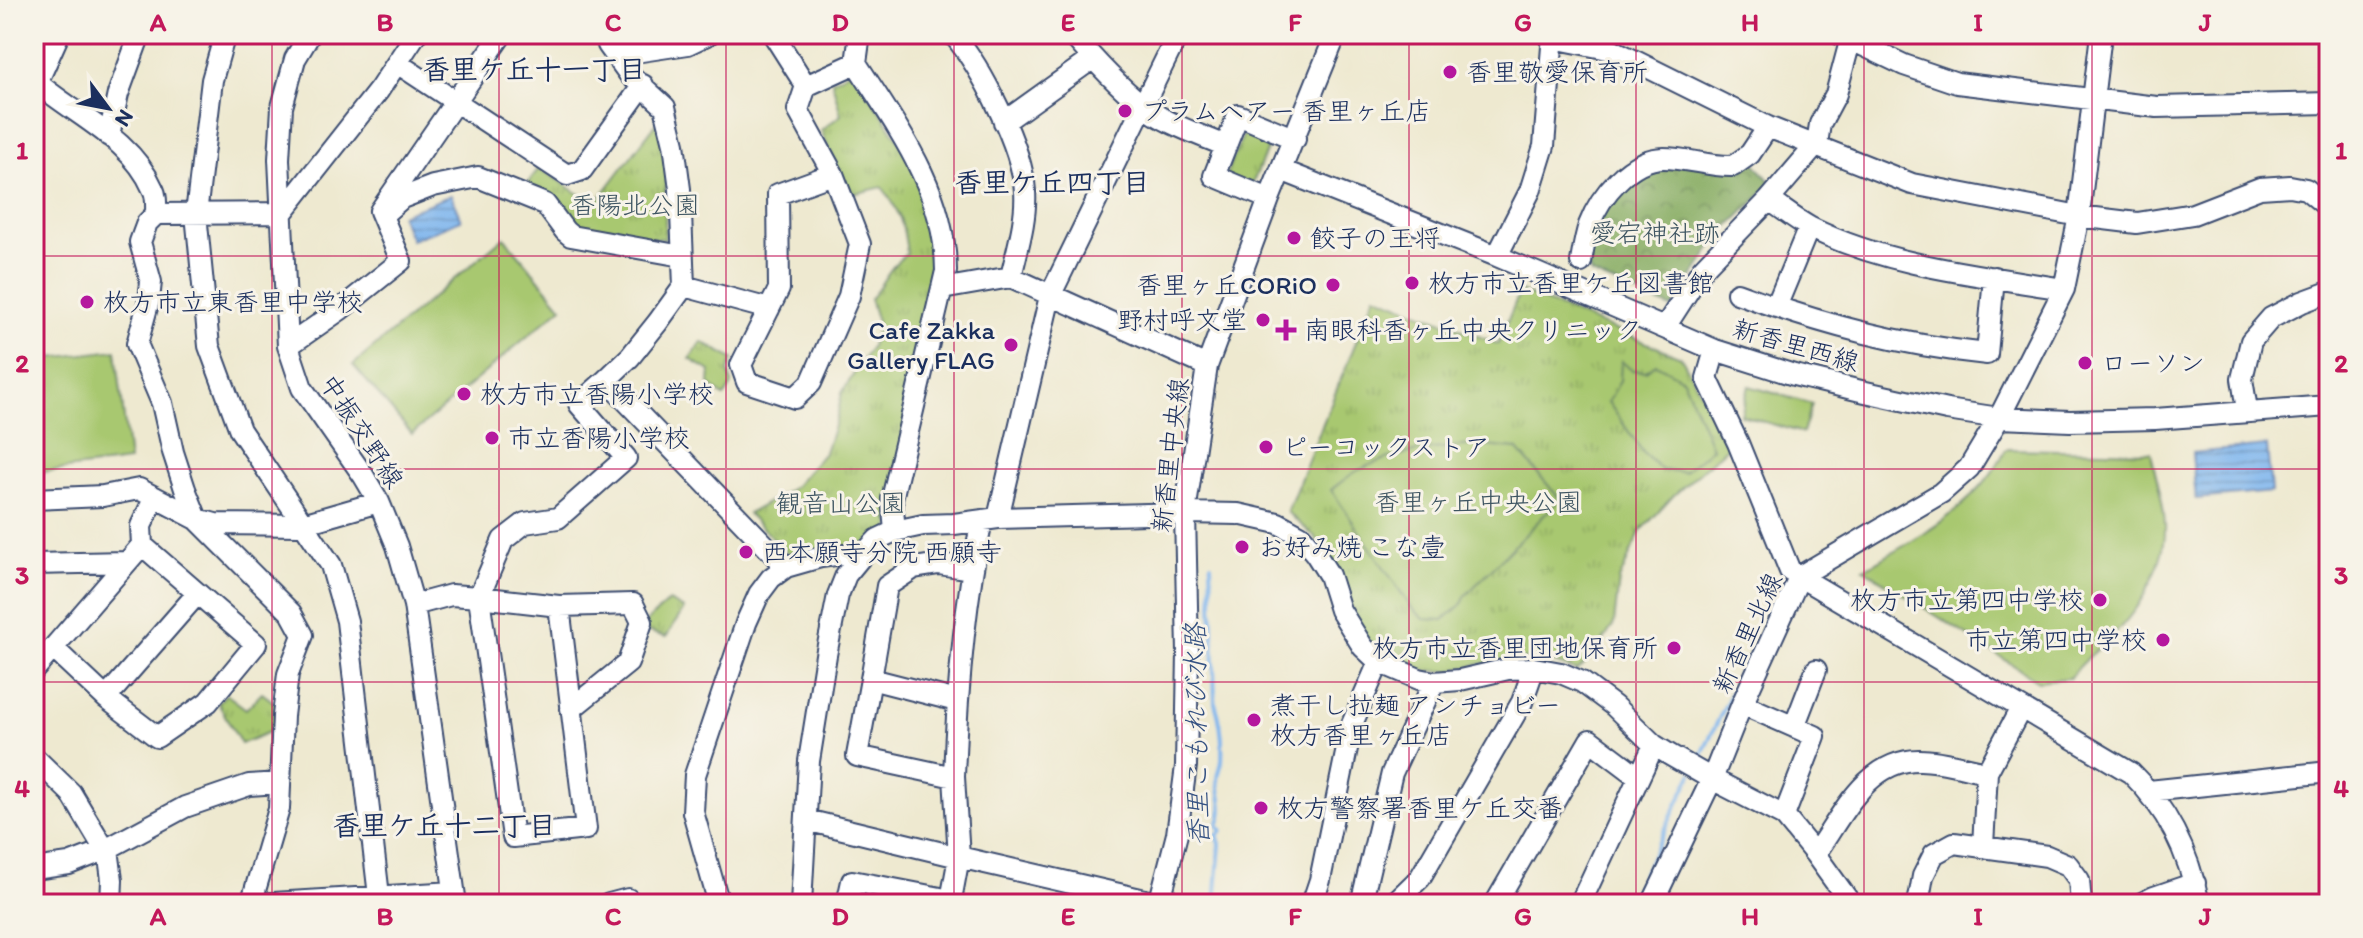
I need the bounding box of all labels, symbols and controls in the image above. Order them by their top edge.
text: A [149,6,167,38]
text: B [377,6,394,38]
text: C [605,6,622,38]
text: D [831,6,849,38]
text: E [1061,6,1075,38]
text: F [1288,6,1302,38]
text: G [1514,6,1532,38]
text: H [1741,6,1759,38]
text: I [1973,6,1983,38]
text: J [2198,6,2212,38]
district label: 香里ケ丘十一丁目 [422,52,646,86]
place label: 香里敬愛保育所 [1466,56,1648,88]
marker: 香里敬愛保育所 [1441,63,1459,81]
north arrow [68,68,148,148]
place label: プラムヘアー 香里ヶ丘店 [1141,95,1431,127]
marker: プラムヘアー 香里ヶ丘店 [1116,102,1134,120]
text: N [109,105,140,132]
text: 1 [16,134,28,166]
text: 1 [2335,134,2347,166]
district label: 香里ケ丘四丁目 [954,165,1150,199]
park label: 香陽北公園 [570,189,700,221]
park label: 愛宕神社跡 [1590,217,1720,249]
place label: 餃子の王将 [1310,222,1440,254]
marker: 餃子の王将 [1285,229,1303,247]
place label: 枚方市立香里ケ丘図書館 [1428,267,1714,299]
place label: 香里ヶ丘CORiO [1136,269,1317,301]
marker: 枚方市立香里ケ丘図書館 [1403,274,1421,292]
marker: 香里ヶ丘CORiO [1324,276,1342,294]
place label: 枚方市立東香里中学校 [103,286,363,318]
marker: 枚方市立東香里中学校 [78,293,96,311]
place label: 野村呼文堂 [1117,304,1247,336]
marker: 野村呼文堂 [1254,311,1272,329]
street label: 新香里西線 [1729,312,1863,378]
place label: Cafe Zakka Gallery FLAG [847,314,995,376]
place label: 南眼科香ヶ丘中央クリニック [1304,314,1642,346]
marker: 南眼科香ヶ丘中央クリニック [1275,319,1297,341]
marker: Cafe Zakka Gallery FLAG [1002,336,1020,354]
text: 2 [15,347,29,379]
place label: ローソン [2101,347,2205,379]
text: 2 [2334,347,2348,379]
marker: ローソン [2076,354,2094,372]
street label: 中振交野線 [313,368,411,494]
street label: 新香里中央線 [1145,376,1195,534]
place label: 枚方市立香陽小学校 [480,378,714,410]
marker: 枚方市立香陽小学校 [455,385,473,403]
place label: 市立香陽小学校 [508,422,690,454]
marker: 市立香陽小学校 [483,429,501,447]
place label: ピーコックストア [1282,431,1490,463]
marker: ピーコックストア [1257,438,1275,456]
park label: 香里ヶ丘中央公園 [1374,486,1582,518]
park label: 観音山公園 [776,487,906,519]
place label: お好み焼 こな壹 [1258,531,1446,563]
place label: 西本願寺分院 西願寺 [762,536,1002,568]
marker: お好み焼 こな壹 [1233,538,1251,556]
marker: 西本願寺分院 西願寺 [737,543,755,561]
text: 3 [15,559,29,591]
text: 3 [2334,559,2348,591]
street label: 新香里北線 [1705,567,1789,699]
place label: 枚方市立第四中学校 [1850,584,2084,616]
marker: 枚方市立第四中学校 [2091,591,2109,609]
water label: 香里こもれび水路 [1177,621,1215,847]
place label: 市立第四中学校 [1965,624,2147,656]
marker: 市立第四中学校 [2154,631,2172,649]
place label: 枚方市立香里団地保育所 [1372,632,1658,664]
marker: 枚方市立香里団地保育所 [1665,639,1683,657]
place label: 煮干し拉麺 アンチョビー 枚方香里ヶ丘店 [1270,689,1561,751]
marker: 煮干し拉麺 アンチョビー 枚方香里ヶ丘店 [1245,711,1263,729]
text: 4 [14,772,30,804]
text: 4 [2333,772,2349,804]
place label: 枚方警察署香里ケ丘交番 [1277,792,1563,824]
marker: 枚方警察署香里ケ丘交番 [1252,799,1270,817]
district label: 香里ケ丘十二丁目 [332,808,556,842]
text: A [149,900,167,932]
text: B [377,900,394,932]
text: C [605,900,622,932]
text: D [831,900,849,932]
text: E [1061,900,1075,932]
text: F [1288,900,1302,932]
text: G [1514,900,1532,932]
text: H [1741,900,1759,932]
text: I [1973,900,1983,932]
text: J [2198,900,2212,932]

